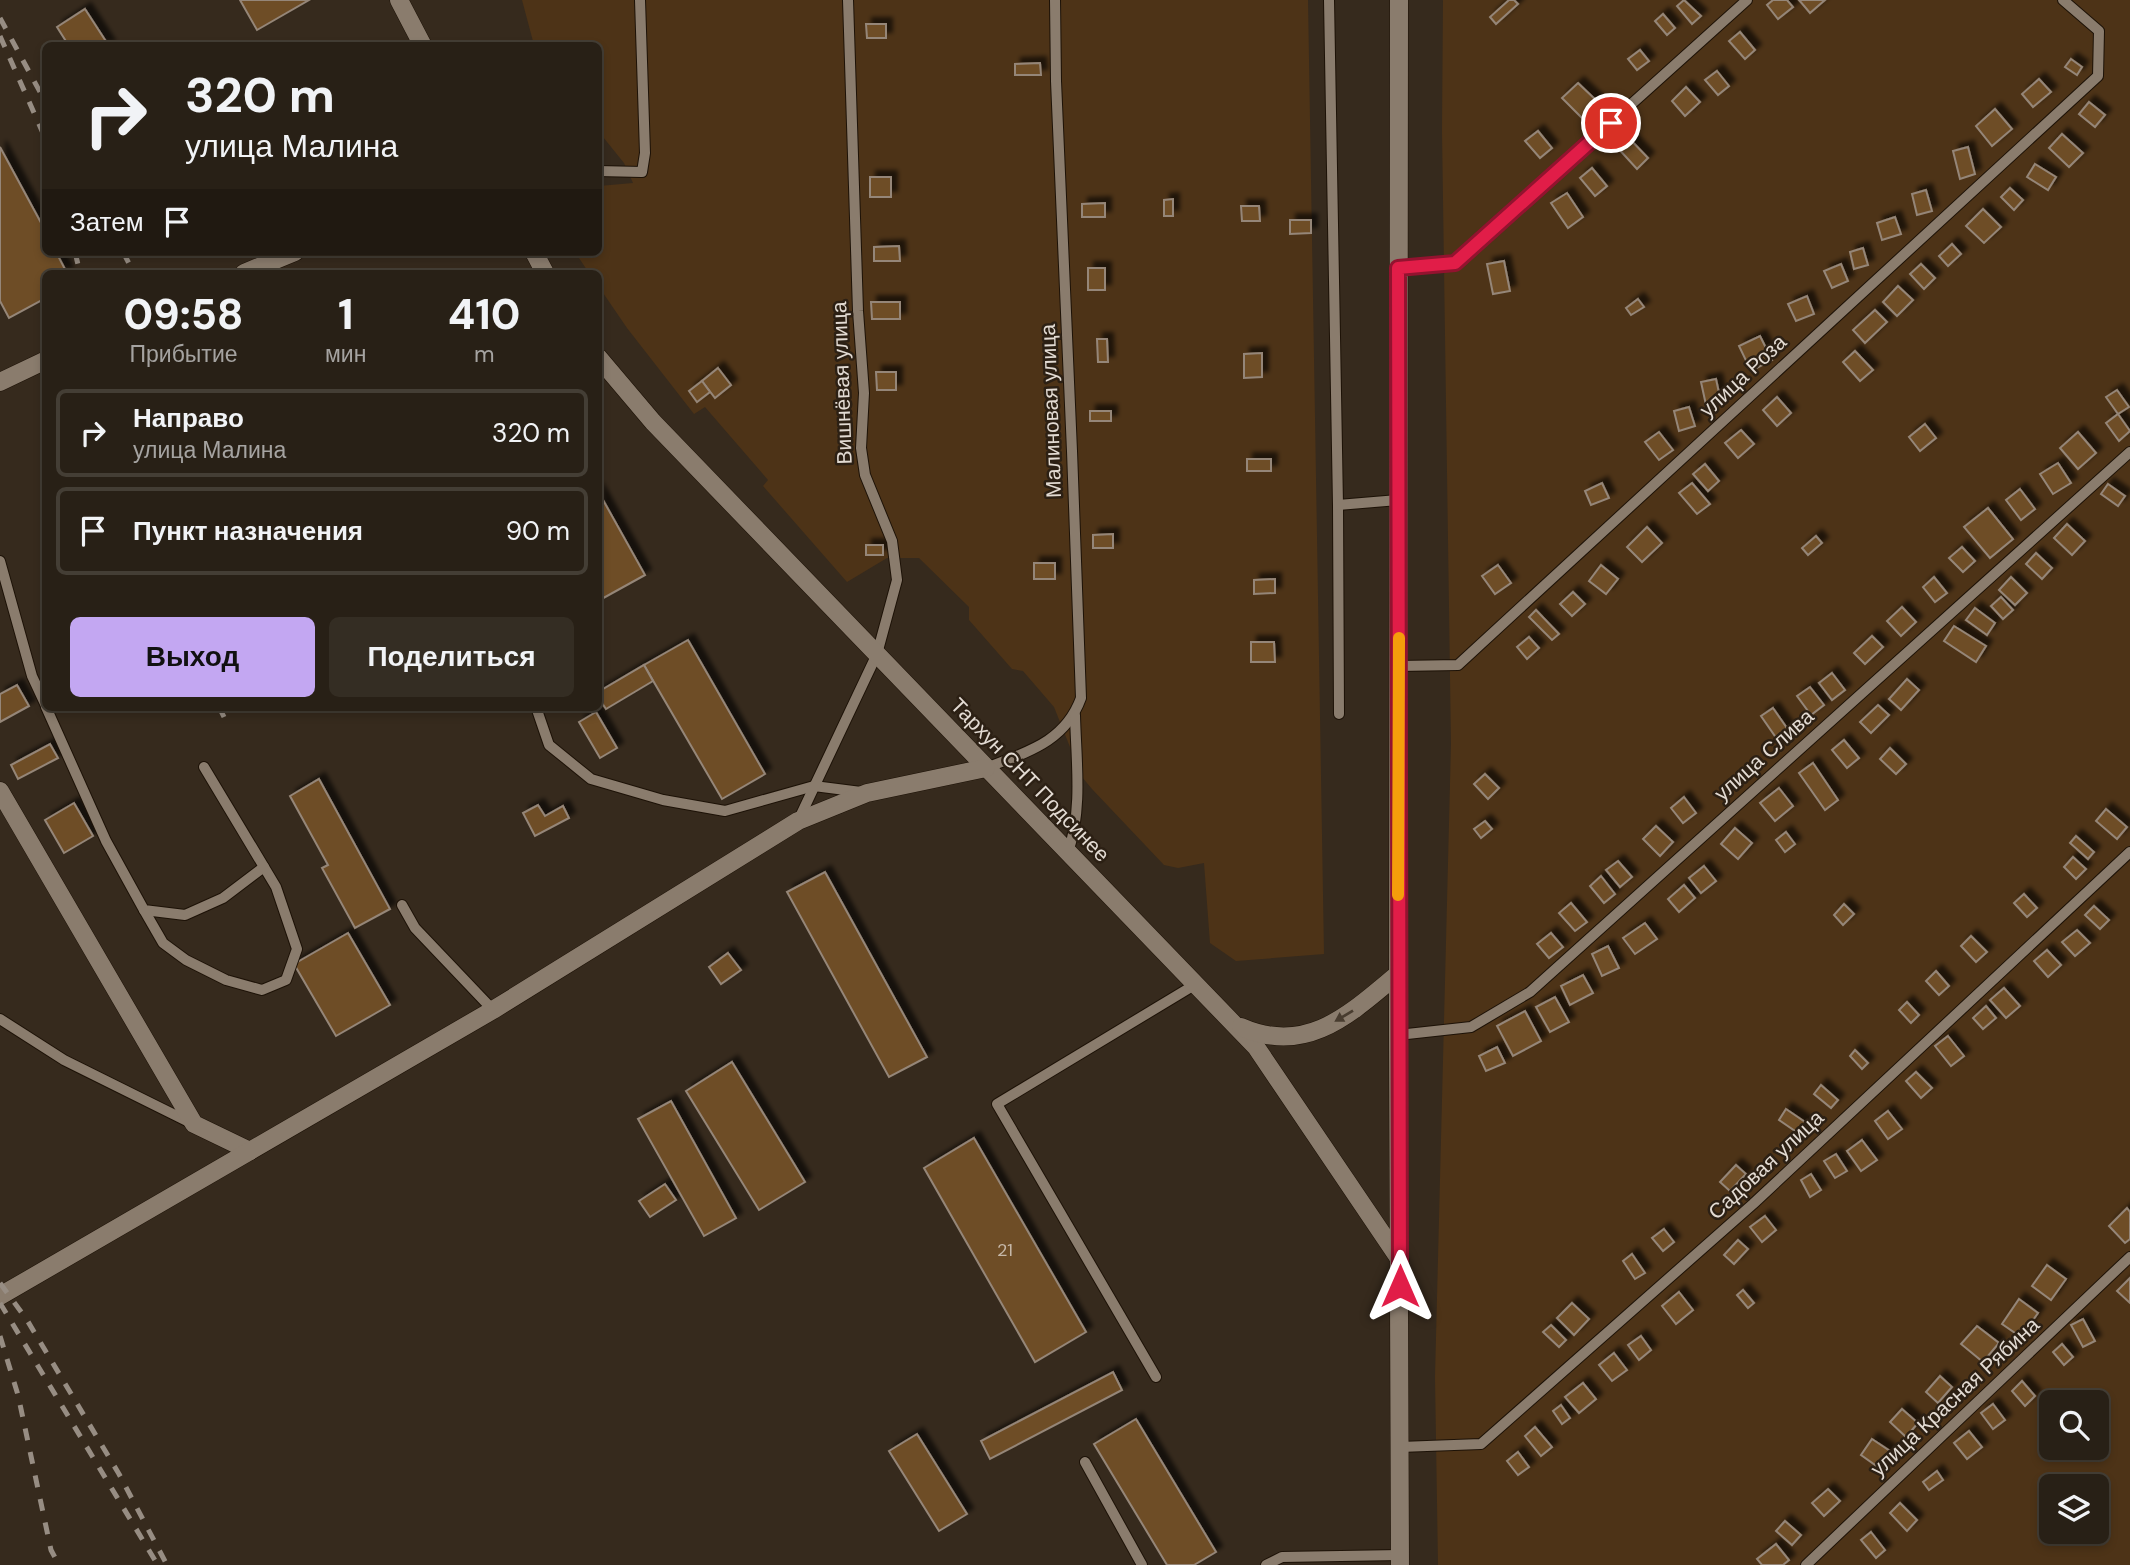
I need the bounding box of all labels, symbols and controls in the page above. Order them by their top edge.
text: 320 m [185,63,335,127]
icon: right [70,70,161,161]
pin [1581,93,1641,153]
icon: arrive [1592,104,1630,142]
text: улица Малина [185,125,398,167]
icon: arrive [158,203,196,241]
text: Затем [70,205,144,239]
text: 09:58 [123,287,244,342]
text: 1 [338,287,353,342]
text: 410 [448,287,521,342]
street label: Вишнёвая улица [825,301,859,465]
street label: Малиновая улица [1034,323,1068,498]
street label: улица Роза [1694,328,1793,423]
text: Прибытие [129,339,238,369]
text: мин [325,339,366,369]
text: m [474,339,494,369]
text: Направо [133,401,244,435]
icon: right [74,414,112,452]
text: 320 m [492,416,570,450]
text: улица Малина [133,435,286,465]
icon: arrive [74,512,112,550]
text: Пункт назначения [133,514,363,548]
text: 90 m [506,514,570,548]
button: Выход [70,617,315,697]
button: Поделиться [329,617,574,697]
street label: Тархун СНТ Подсинее [944,692,1116,868]
street label: улица Слива [1708,703,1820,807]
one-way arrow [1335,1009,1354,1022]
street label: Садовая улица [1702,1104,1830,1226]
house number: 21 [997,1238,1013,1262]
position arrow [1363,1249,1437,1323]
street label: улица Красная Рябина [1865,1311,2046,1483]
map controls [2039,1390,2109,1544]
button: search [2039,1390,2109,1460]
button: layers [2039,1474,2109,1544]

